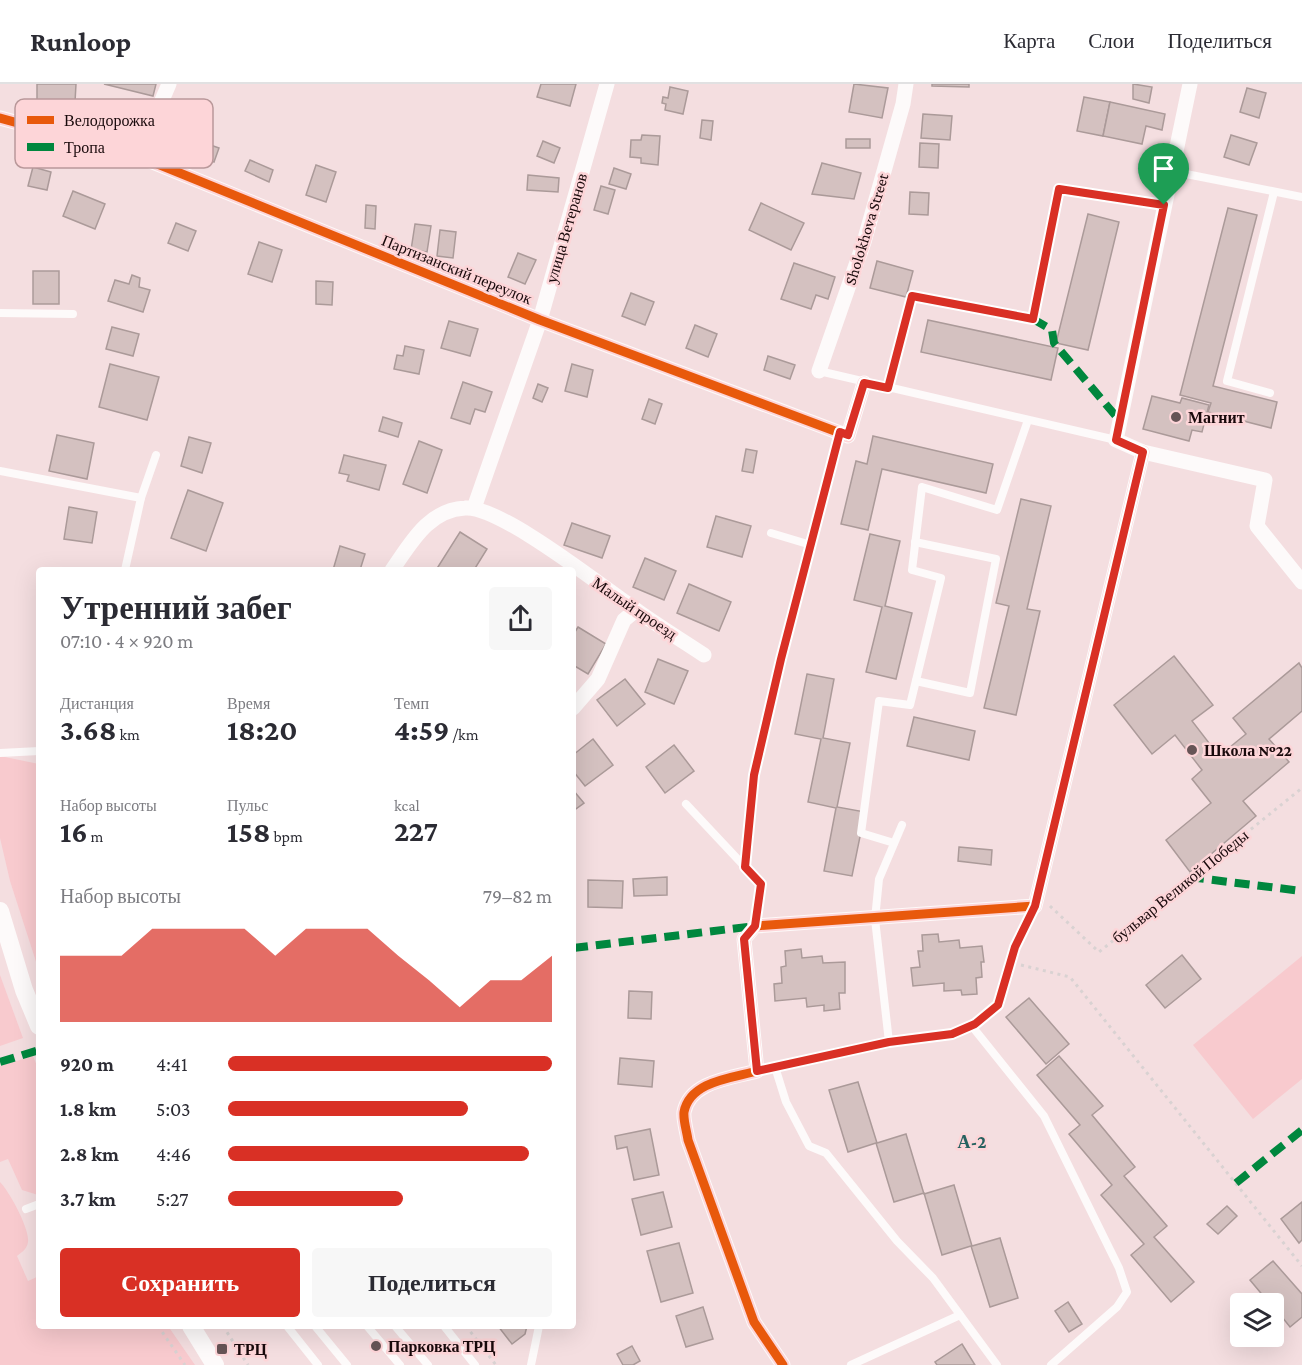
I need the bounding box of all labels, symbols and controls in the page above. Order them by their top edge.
text: Runloop [30,26,131,57]
text: Карта [1003,29,1055,53]
text: Слои [1088,29,1134,53]
text: Поделиться [1167,29,1272,53]
legend [15,99,213,168]
text: Велодорожка [64,112,155,130]
text: Тропа [64,139,105,157]
pin [1138,143,1189,205]
icon: arrive [1147,152,1180,185]
street label: улица Ветеранов [543,171,591,285]
street label: Sholokhova Street [841,171,892,287]
street label: Партизанский переулок [379,232,535,308]
place label: Магнит [1188,409,1245,426]
marker: Магнит [1169,410,1183,424]
street label: Малый проезд [589,574,680,644]
button: share [489,587,552,650]
text: Утренний забег [60,589,292,626]
text: 07:10 · 4 × 920 m [60,630,193,652]
text: Дистанция [60,695,134,712]
text: Время [227,695,270,712]
text: Темп [394,695,429,712]
text: 3.68 [60,713,116,746]
text: 18:20 [227,713,298,746]
text: 4:59 [394,713,449,746]
text: km [116,726,140,743]
text: /km [449,726,479,743]
place label: Школа №22 [1204,742,1292,759]
marker: Школа №22 [1185,743,1199,757]
text: Набор высоты [60,797,157,814]
text: Пульс [227,797,268,814]
text: kcal [394,797,420,814]
text: 227 [394,814,438,847]
text: 16 [60,815,88,848]
text: 158 [227,815,270,848]
street label: бульвар Великой Победы [1109,826,1252,947]
text: m [88,828,103,845]
text: bpm [270,828,303,845]
text: Набор высоты [60,885,181,907]
text: 79–82 m [483,885,552,907]
text: 920 m [60,1053,114,1075]
text: 4:41 [156,1053,188,1075]
text: 1.8 km [60,1098,116,1120]
text: 5:03 [156,1098,191,1120]
district label: А-2 [958,1132,986,1152]
text: 2.8 km [60,1143,119,1165]
text: 4:46 [156,1143,191,1165]
text: 3.7 km [60,1188,116,1210]
text: 5:27 [156,1188,188,1210]
button: Сохранить [60,1248,300,1317]
button: Поделиться [312,1248,552,1317]
map controls [1230,1293,1284,1347]
button: layers [1230,1293,1284,1347]
place label: Парковка ТРЦ [388,1338,496,1356]
marker: Парковка ТРЦ [369,1339,383,1353]
place label: ТРЦ [234,1341,267,1359]
marker: ТРЦ [215,1342,229,1356]

